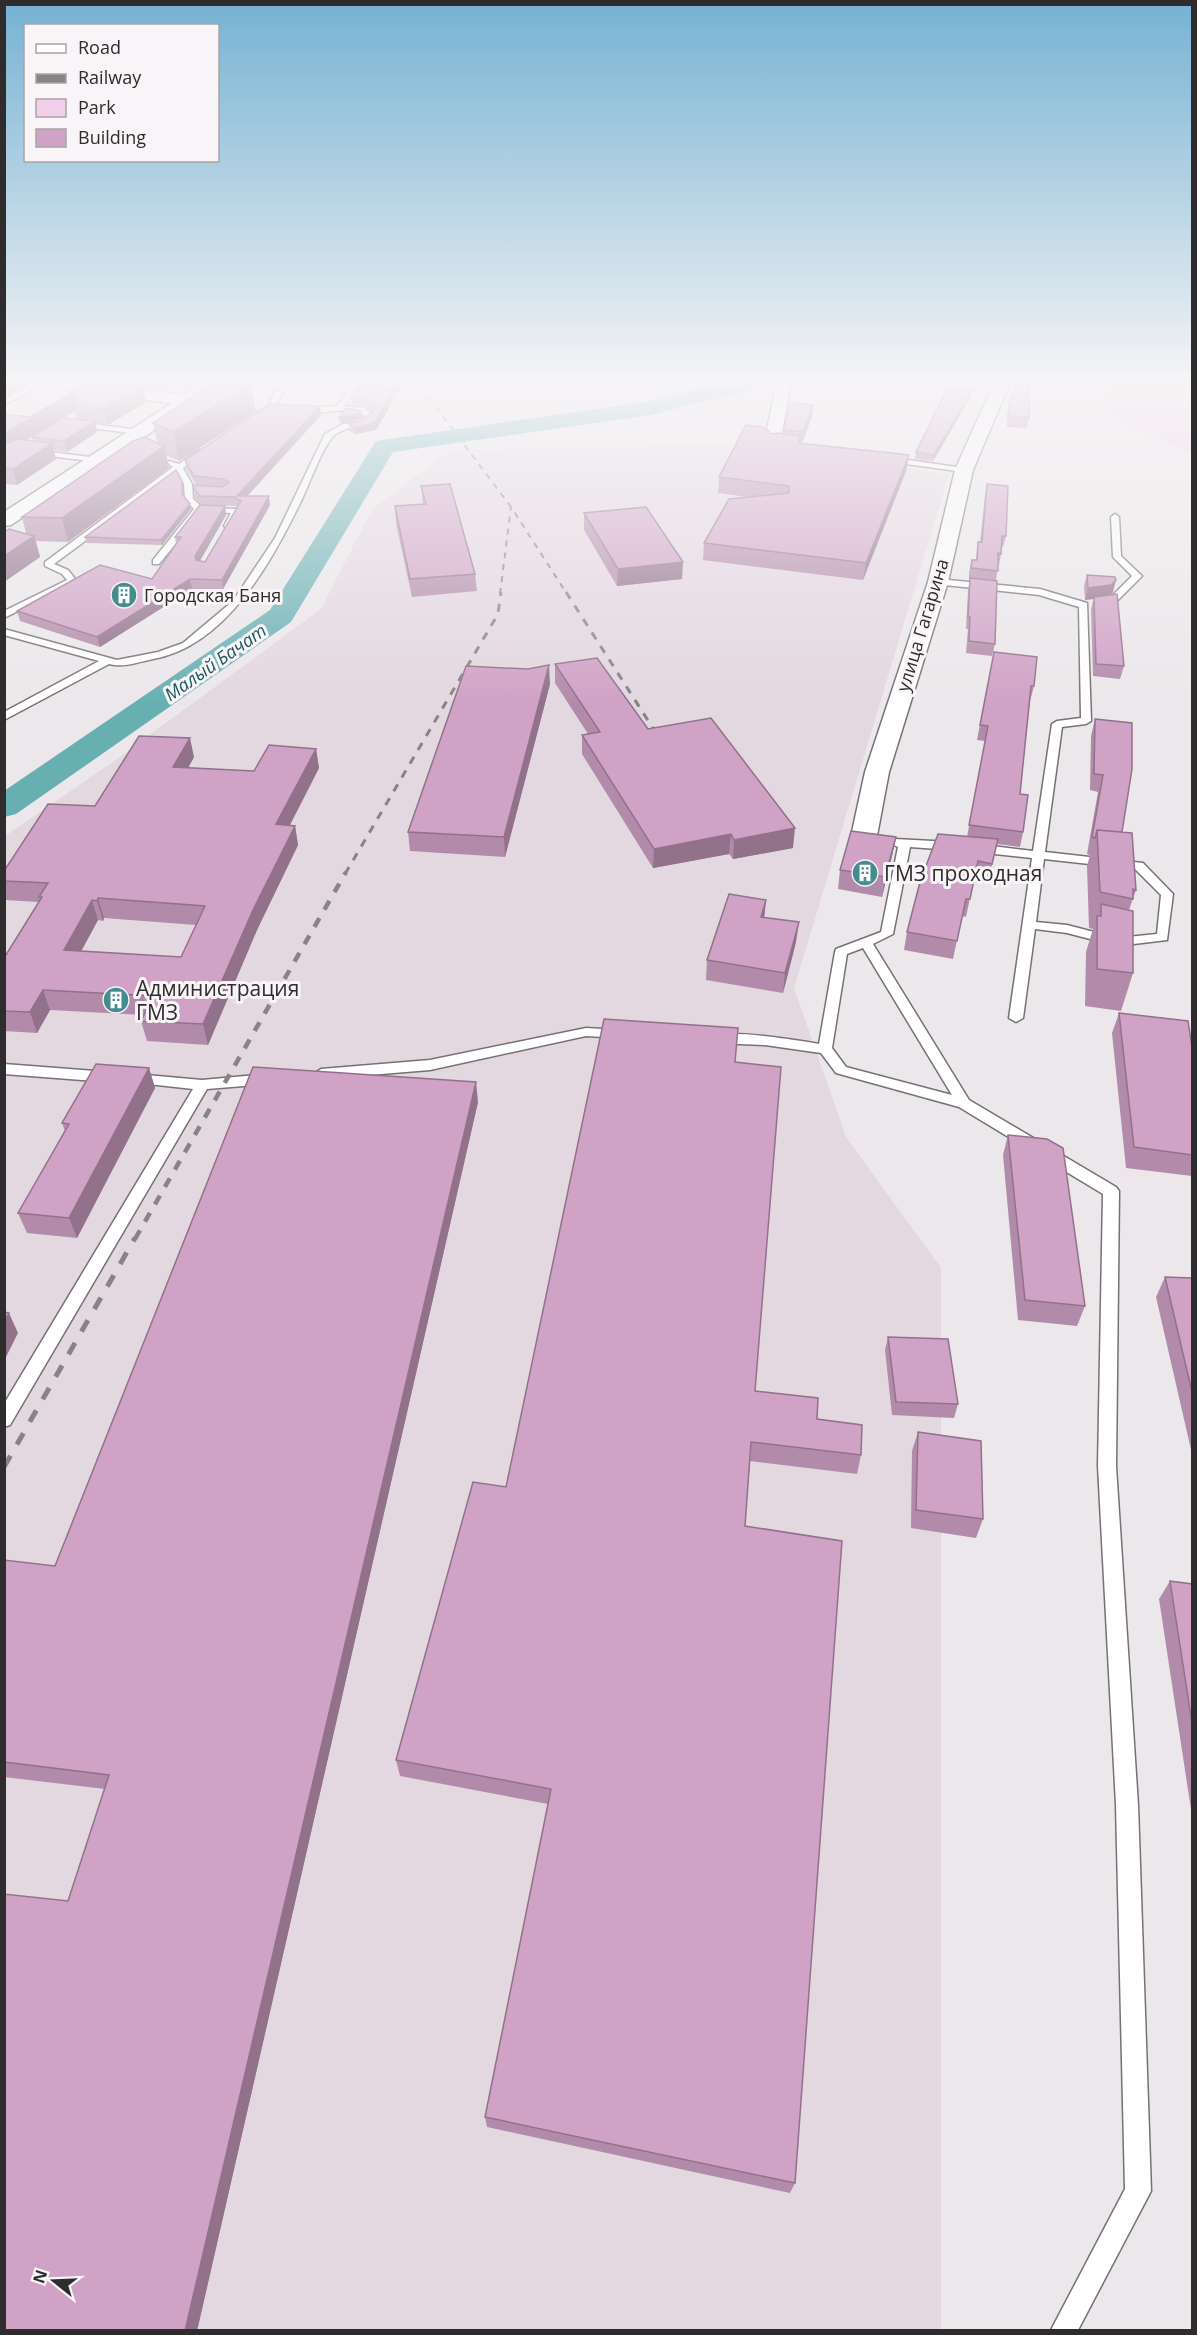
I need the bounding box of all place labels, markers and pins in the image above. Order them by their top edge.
building icon: Городская Баня [109,580,139,610]
place label: Городская Баня [144,583,281,607]
building icon: ГМЗ проходная [850,858,880,888]
place label: ГМЗ проходная [884,859,1042,887]
place label: Администрация ГМЗ [136,974,299,1026]
building icon: Администрация ГМЗ [101,985,131,1015]

